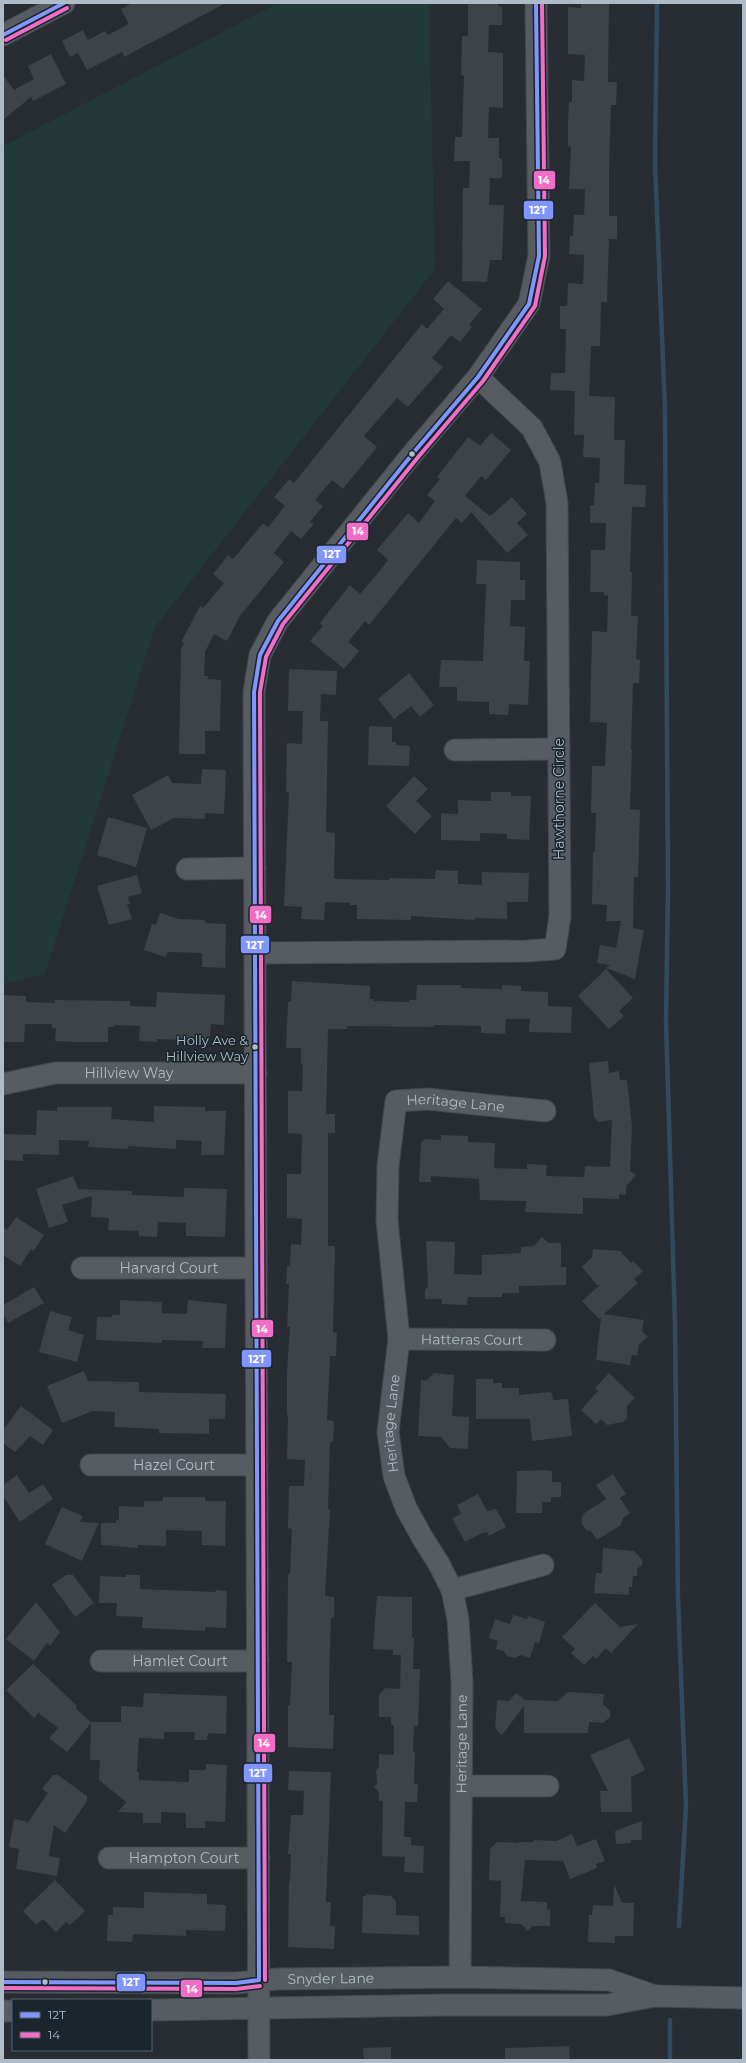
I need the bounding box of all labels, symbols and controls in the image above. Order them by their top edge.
line badge: 14 [533,170,556,190]
text: 14 [538,173,550,187]
line badge: 12T [523,200,554,220]
text: 12T [529,203,547,217]
unlabelled marker [407,449,417,459]
line badge: 14 [346,522,369,541]
text: 14 [352,524,364,538]
line badge: 12T [316,545,347,564]
text: 12T [323,547,341,561]
street label: Hawthorne Circle [550,738,568,860]
line badge: 14 [249,905,272,924]
text: 14 [255,908,267,922]
line badge: 12T [240,935,270,954]
text: 12T [246,938,264,952]
place label: Holly Ave & Hillview Way [166,1032,249,1064]
marker: Holly Ave & Hillview Way [250,1042,260,1052]
street label: Hillview Way [84,1064,174,1082]
street label: Heritage Lane [406,1090,506,1116]
street label: Harvard Court [119,1259,219,1277]
line badge: 14 [251,1319,274,1338]
text: 14 [256,1322,268,1336]
street label: Hatteras Court [421,1330,523,1349]
line badge: 12T [241,1349,272,1368]
text: 12T [248,1352,266,1366]
street label: Heritage Lane [379,1373,404,1474]
street label: Hazel Court [133,1456,215,1474]
street label: Hamlet Court [132,1652,228,1670]
street label: Heritage Lane [452,1695,471,1794]
line badge: 14 [253,1733,276,1753]
text: 14 [258,1736,270,1750]
line badge: 12T [243,1763,273,1783]
text: 12T [249,1766,267,1780]
street label: Hampton Court [129,1849,240,1867]
street label: Snyder Lane [287,1969,374,1988]
line badge: 12T [116,1973,146,1992]
text: 12T [122,1975,140,1989]
unlabelled marker [40,1977,50,1987]
line badge: 14 [180,1979,203,1998]
text: 14 [186,1982,198,1996]
legend [12,1999,152,2051]
text: 12T [48,2007,66,2022]
text: 14 [48,2027,60,2042]

